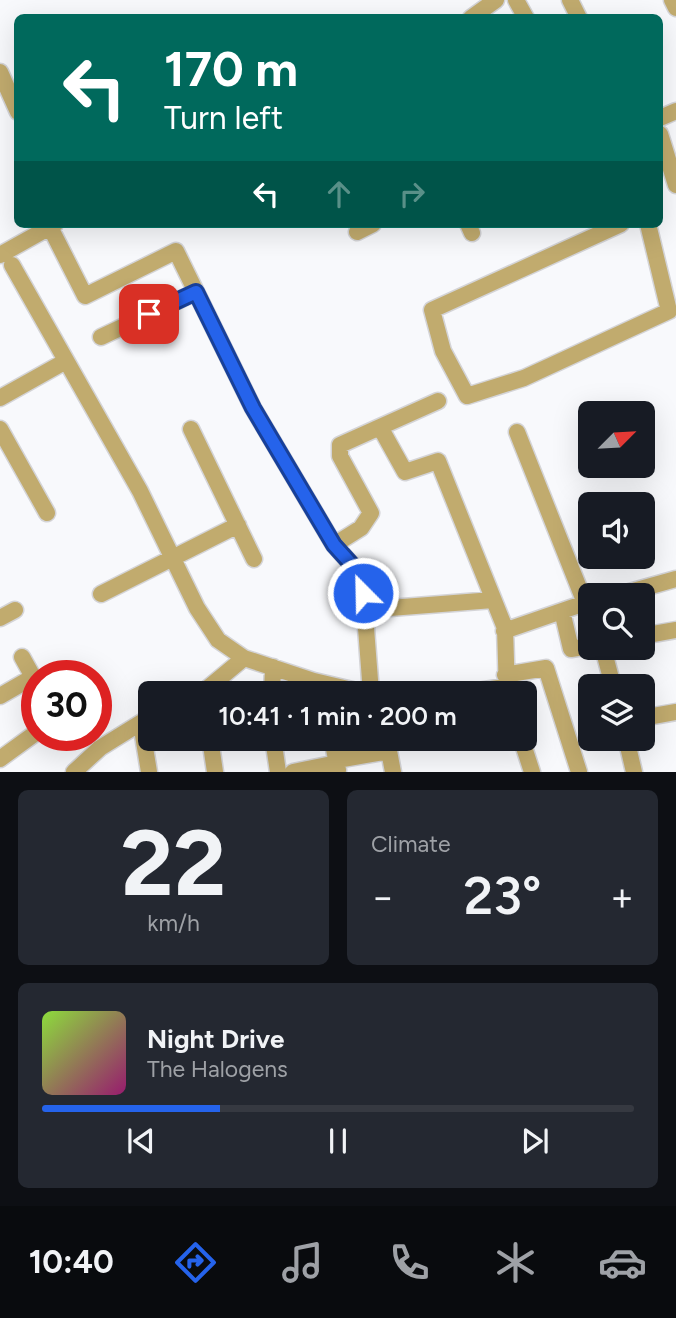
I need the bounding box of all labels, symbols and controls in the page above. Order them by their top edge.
text: 170 m [164,39,298,98]
icon: left [49,42,140,133]
text: Turn left [164,99,283,137]
icon: left [247,175,285,213]
icon: ahead [320,175,358,213]
icon: right [393,175,431,213]
pin [119,284,179,344]
icon: arrive [130,295,168,333]
north arrow [578,401,654,478]
map controls [578,401,655,751]
button: sound [578,492,655,569]
position arrow [326,556,400,630]
button: search [578,583,655,660]
speed limit sign: 30 [21,660,112,751]
button: layers [578,674,655,751]
text: 10:41 · 1 min · 200 m [218,700,457,732]
text: 22 [121,809,226,918]
text: Climate [371,830,450,858]
text: 23° [464,865,541,927]
text: − [371,874,395,920]
text: + [610,874,634,920]
text: km/h [147,909,200,937]
text: Night Drive [147,1023,284,1055]
text: The Halogens [147,1055,288,1083]
icon: previous [122,1122,160,1160]
icon: pause [319,1122,357,1160]
icon: next [516,1122,554,1160]
icon: directions [171,1238,220,1287]
icon: music [278,1238,327,1287]
icon: phone [385,1238,434,1287]
icon: climate [491,1238,540,1287]
icon: car [598,1238,647,1287]
text: 10:40 [29,1243,114,1281]

